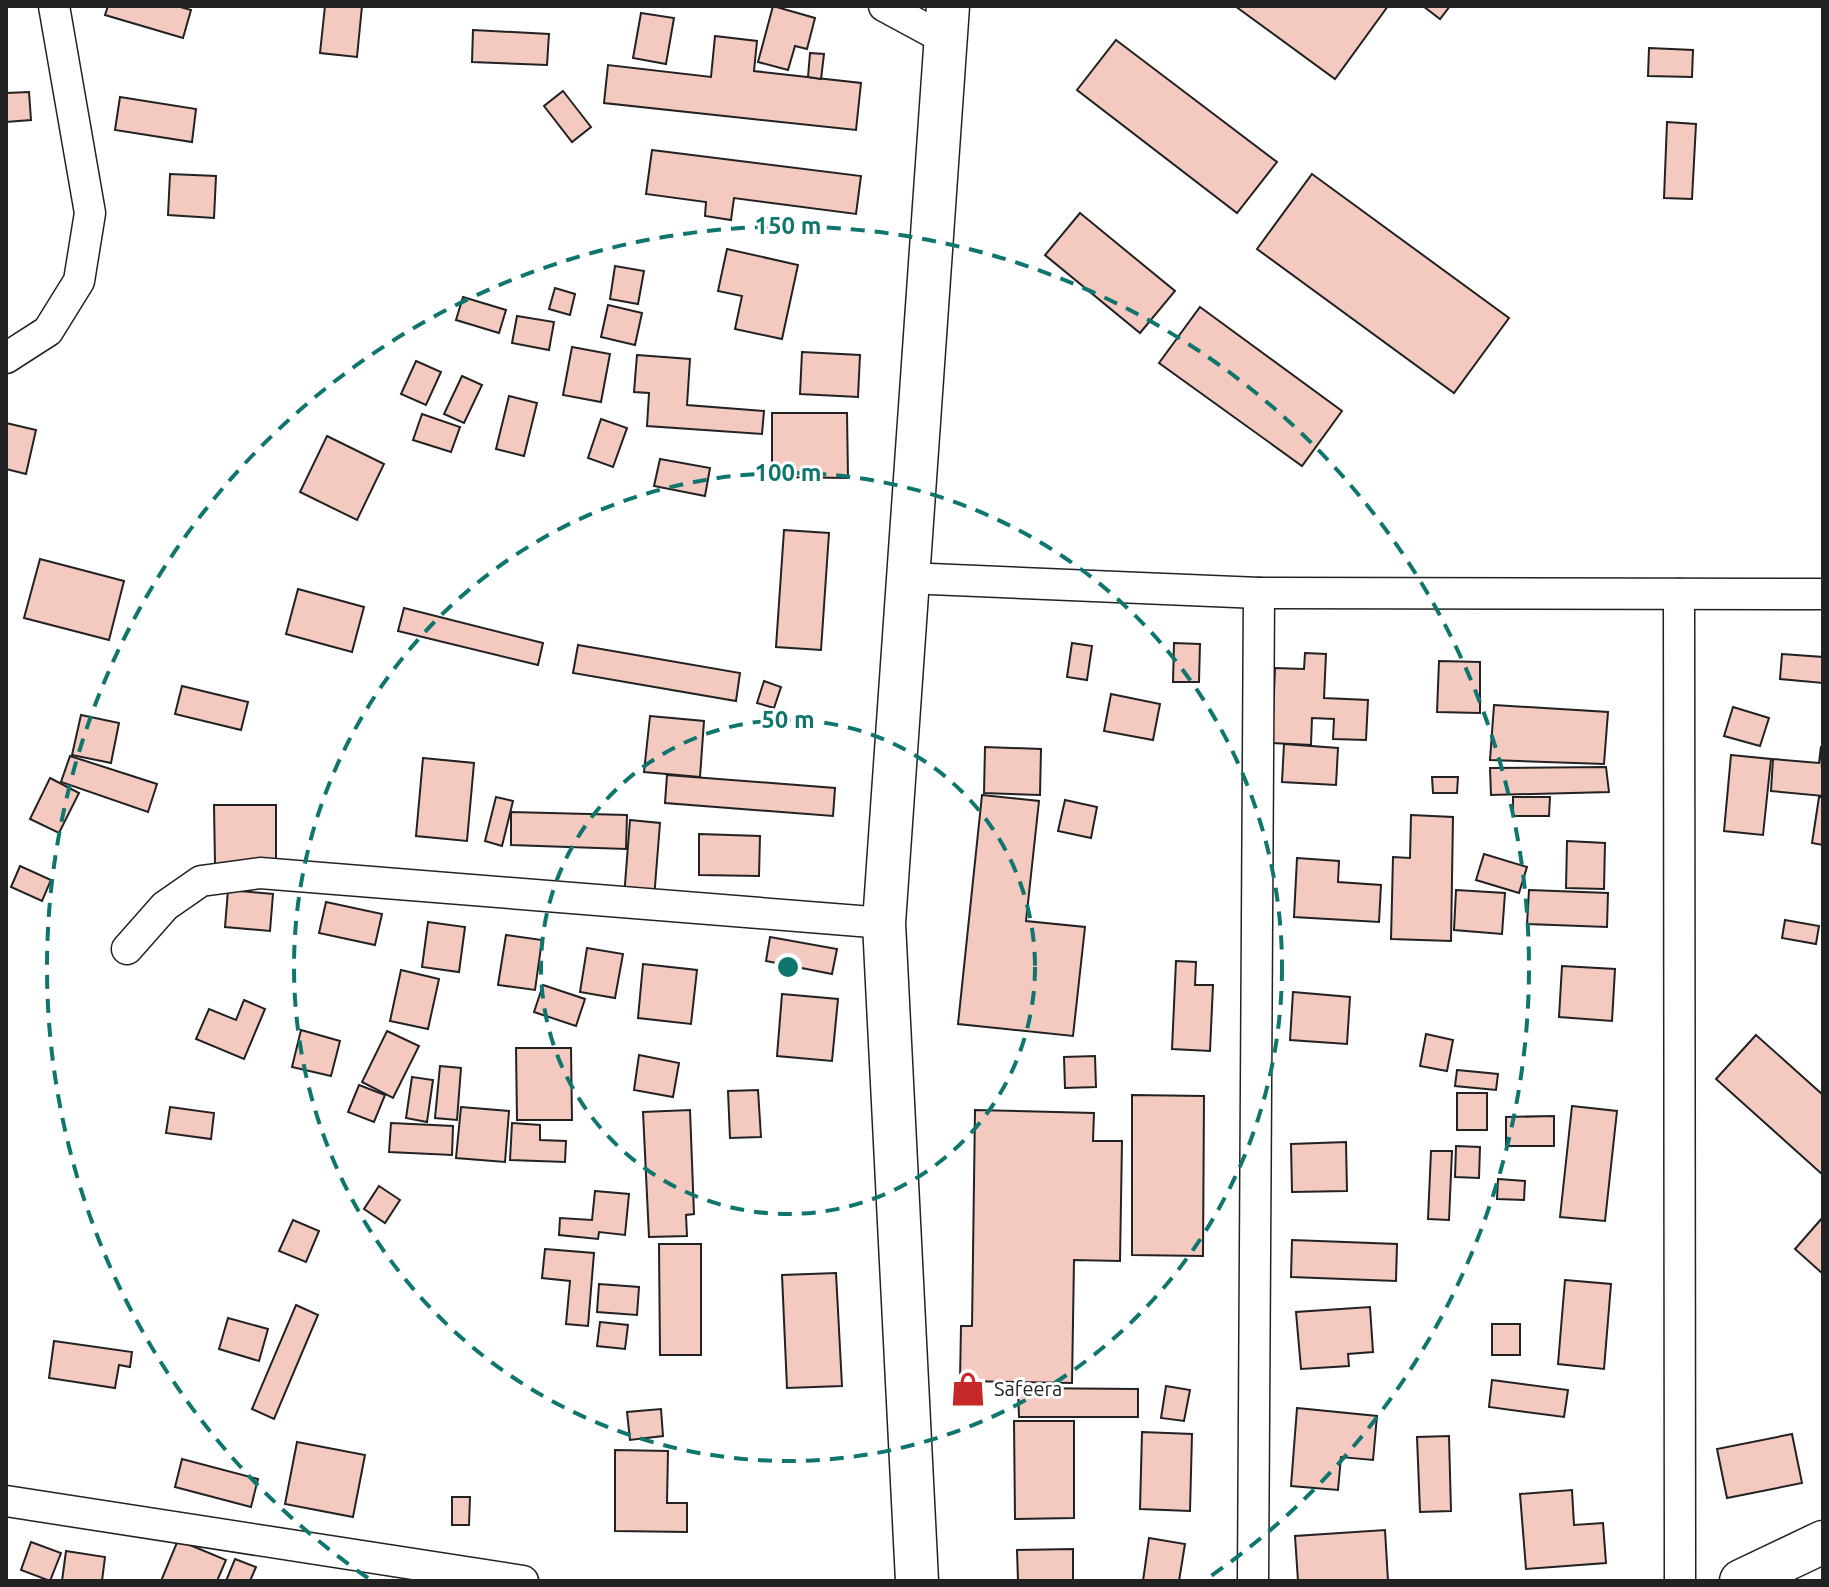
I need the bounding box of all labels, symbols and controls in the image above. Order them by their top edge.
text: 150 m [755,212,821,239]
text: 100 m [755,459,821,486]
text: 50 m [761,706,815,733]
centre of rings [774,953,802,981]
shop icon: Safeera [949,1370,987,1408]
place label: Safeera [994,1377,1062,1400]

